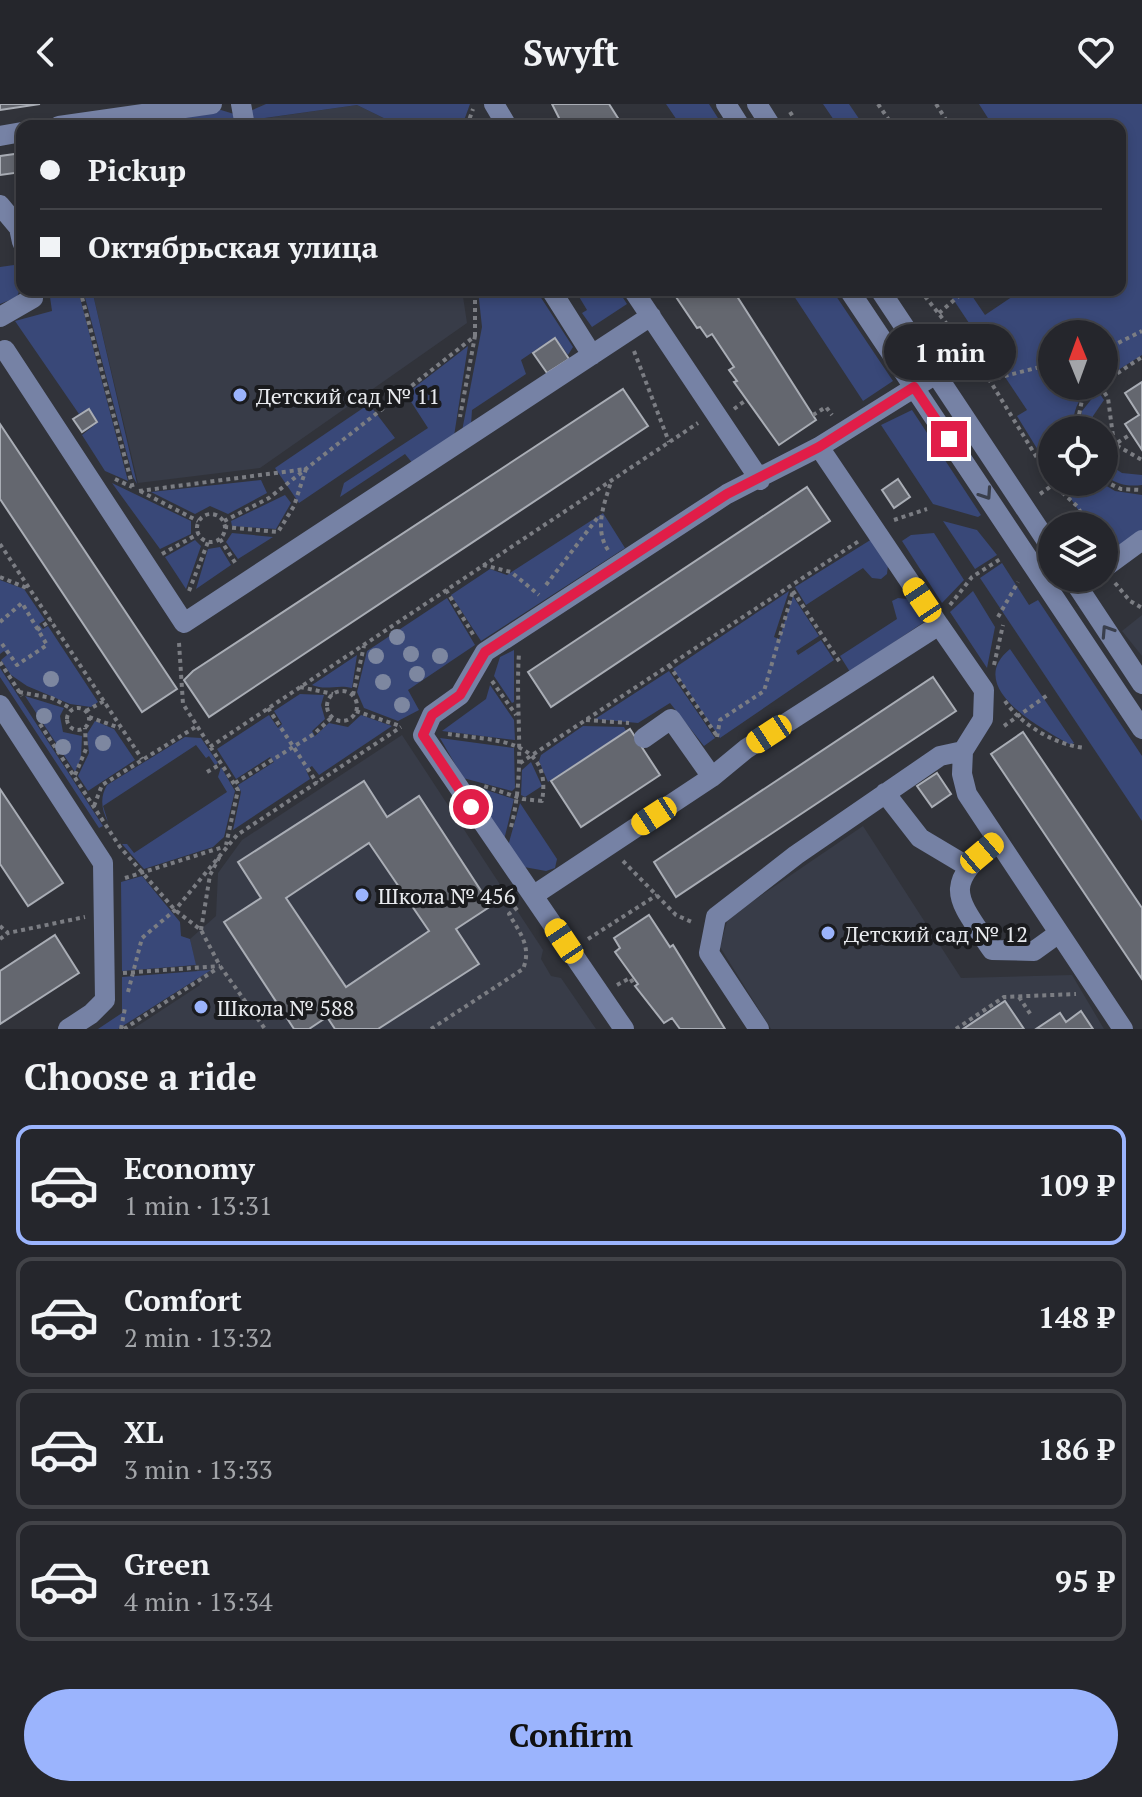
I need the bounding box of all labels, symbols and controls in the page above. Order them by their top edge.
text: Swyft [523,29,619,76]
icon: back [24,30,68,74]
icon: heart [1074,30,1118,74]
text: Pickup [88,150,186,190]
text: Октябрьская улица [88,227,378,267]
north arrow [1038,320,1118,400]
map controls [1038,320,1118,592]
callout: 1 min [883,323,1015,379]
text: 1 min [914,335,986,369]
place label: Детский сад № 11 [256,381,440,410]
marker: Детский сад № 11 [231,386,249,404]
button: locate [1038,416,1118,496]
route end [931,421,967,457]
one-way arrow [976,486,991,500]
button: layers [1038,512,1118,592]
car [899,573,945,627]
one-way arrow [1101,625,1116,640]
car [742,711,796,757]
route start [453,789,489,825]
car [627,793,681,839]
car [956,828,1008,878]
place label: Школа № 456 [378,881,516,910]
marker: Школа № 456 [353,886,371,904]
car [541,914,587,968]
place label: Детский сад № 12 [844,919,1028,948]
marker: Детский сад № 12 [819,924,837,942]
place label: Школа № 588 [217,993,354,1022]
marker: Школа № 588 [192,998,210,1016]
text: Choose a ride [24,1053,257,1100]
text: Economy [124,1148,255,1188]
icon: car [28,1149,100,1221]
text: 109 ₽ [1038,1165,1114,1205]
text: 1 min · 13:31 [124,1188,273,1222]
text: Comfort [124,1280,242,1320]
icon: car [28,1281,100,1353]
text: 148 ₽ [1038,1297,1114,1337]
text: 2 min · 13:32 [124,1320,273,1354]
text: XL [124,1412,163,1452]
icon: car [28,1413,100,1485]
text: 186 ₽ [1038,1429,1114,1469]
text: 3 min · 13:33 [124,1452,273,1486]
text: Green [124,1544,210,1584]
icon: car [28,1545,100,1617]
text: 95 ₽ [1055,1561,1114,1601]
text: 4 min · 13:34 [124,1584,273,1618]
button: Confirm [24,1689,1118,1781]

